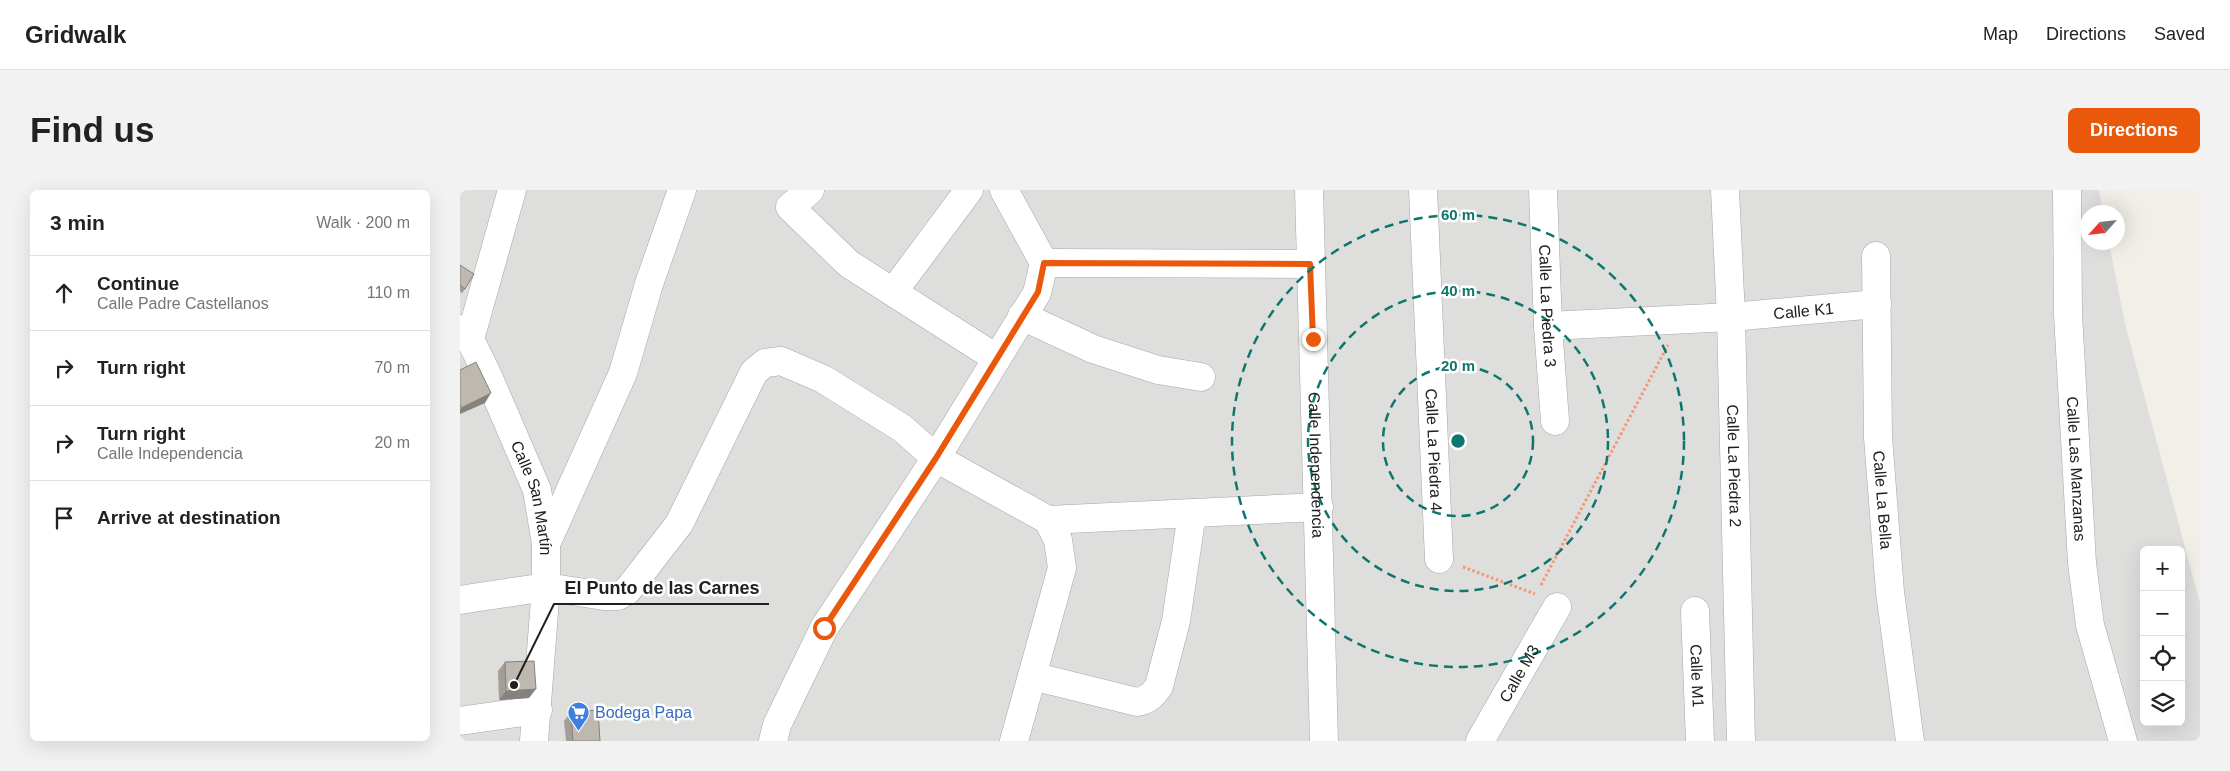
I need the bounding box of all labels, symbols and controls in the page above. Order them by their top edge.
text: Gridwalk [25,21,126,48]
text: Map [1983,24,2018,44]
text: Directions [2046,24,2126,44]
text: Saved [2154,24,2205,44]
button: Directions [2068,108,2200,153]
text: Find us [30,110,154,149]
north arrow [2080,205,2125,250]
text: 60 m [1441,206,1475,223]
text: 3 min [50,211,105,234]
text: Walk · 200 m [316,214,410,231]
street label: Calle La Piedra 3 [1537,244,1560,368]
text: Continue [97,273,179,294]
icon: ahead [50,279,78,307]
text: 40 m [1441,282,1475,299]
text: 110 m [367,284,410,301]
text: Calle Padre Castellanos [97,295,269,312]
street label: Calle K1 [1773,299,1834,322]
route end [1302,328,1325,351]
icon: right [50,354,78,382]
text: Turn right [97,357,185,378]
text: 20 m [1441,357,1475,374]
text: 70 m [374,359,410,376]
street label: Calle La Piedra 4 [1423,388,1445,512]
street label: Calle Independencia [1306,392,1327,538]
street label: Calle Las Manzanas [2064,396,2089,542]
street label: Calle La Piedra 2 [1725,404,1744,528]
text: Turn right [97,423,185,444]
icon: right [50,429,78,457]
centre of rings [1449,432,1467,450]
text: 20 m [374,434,410,451]
street label: Calle San Martín [508,438,555,556]
text: Calle Independencia [97,445,243,462]
street label: Calle La Bella [1871,450,1895,550]
icon: arrive [50,504,78,532]
text: Arrive at destination [97,507,281,528]
map controls [2140,546,2185,726]
button: + [2140,546,2185,591]
callout: El Punto de las Carnes [554,571,769,604]
text: El Punto de las Carnes [564,578,760,598]
button: − [2140,591,2185,636]
route start [813,617,836,640]
button: locate [2140,636,2185,681]
street label: Calle M3 [1496,642,1542,705]
street label: Calle M1 [1688,644,1707,708]
button: layers [2140,681,2185,726]
supermarket icon: Bodega Papa [567,700,591,731]
place label: Bodega Papa [595,704,692,721]

